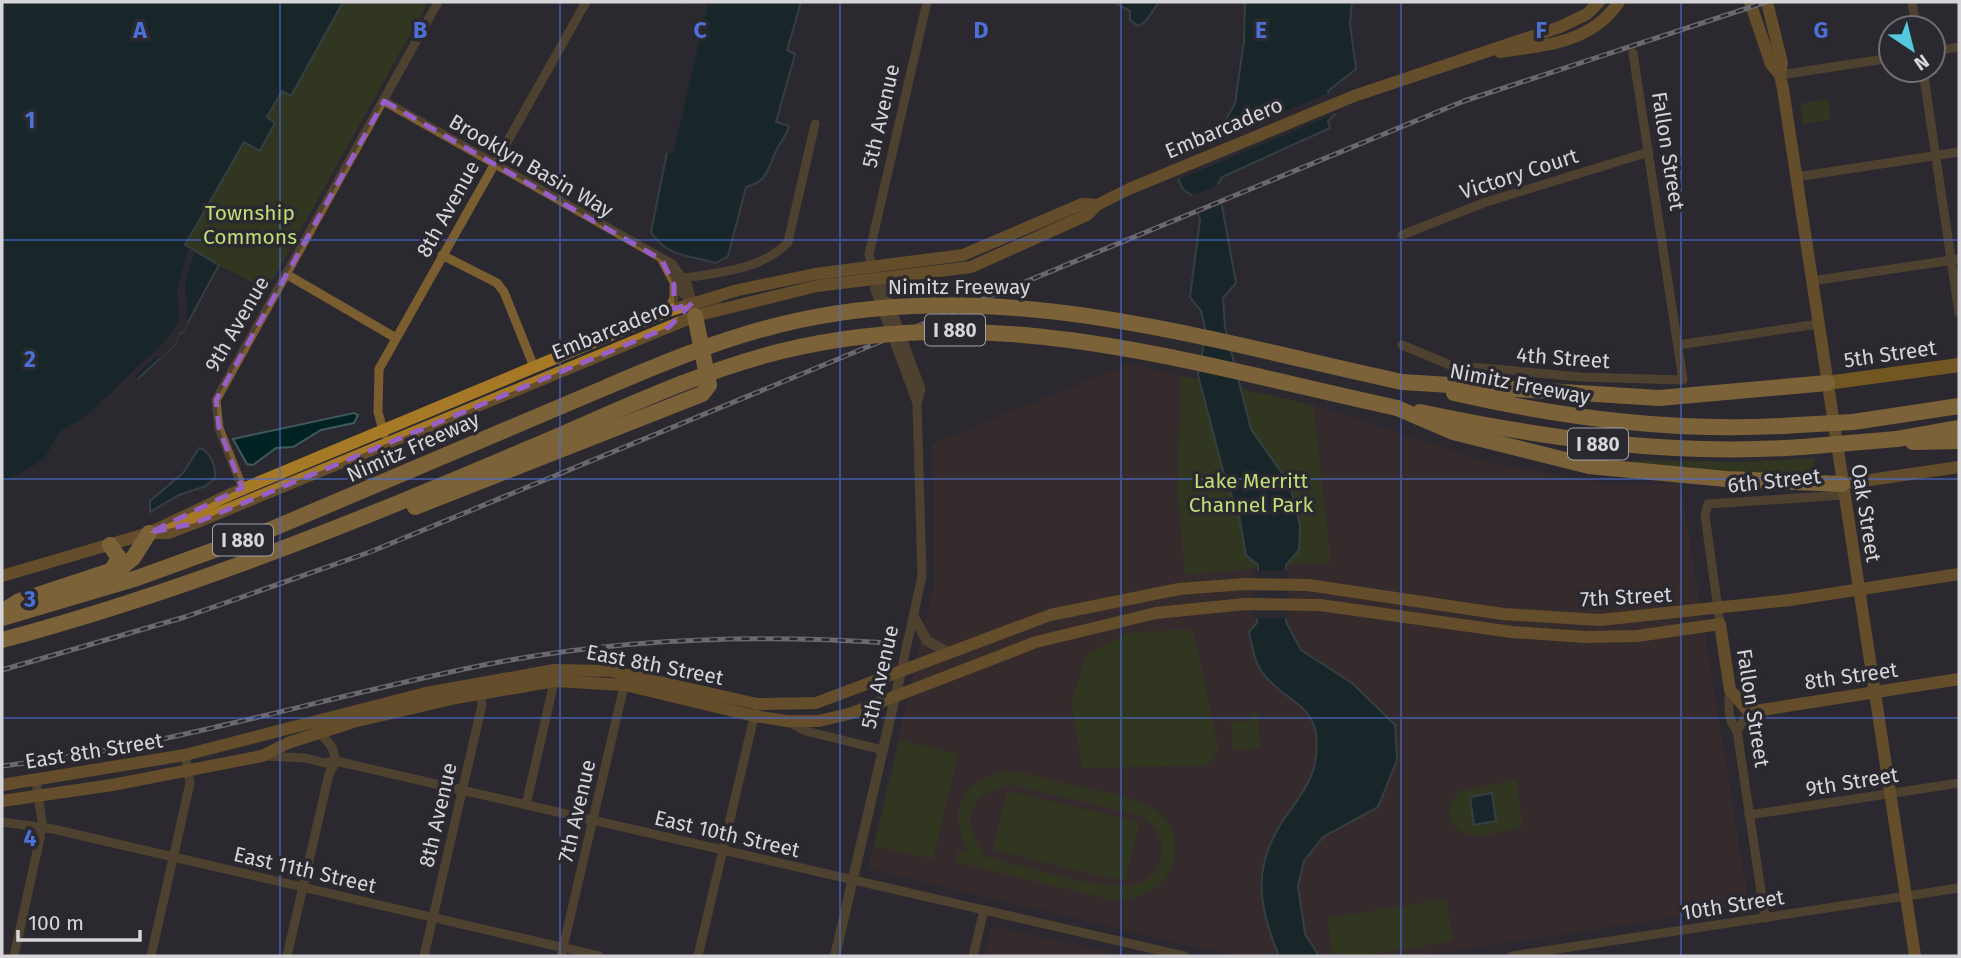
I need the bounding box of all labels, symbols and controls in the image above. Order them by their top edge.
north arrow [1877,14,1947,84]
text: A [132,16,147,44]
text: B [413,16,427,44]
text: C [693,16,707,44]
text: D [974,16,989,44]
text: E [1255,16,1267,44]
text: F [1535,16,1547,44]
text: G [1814,16,1828,44]
text: N [1910,49,1933,76]
street label: 5th Avenue [856,62,906,170]
street label: Fallon Street [1646,90,1690,212]
street label: Embarcadero [1161,92,1287,164]
text: 1 [25,106,35,134]
street label: Brooklyn Basin Way [444,108,618,224]
street label: Victory Court [1457,143,1582,205]
street label: 8th Avenue [411,156,485,262]
park label: Township Commons [203,200,297,250]
street label: 9th Avenue [199,272,275,376]
street label: Nimitz Freeway [888,274,1031,300]
street label: Embarcadero [548,294,674,366]
road number: I 880 [925,314,985,346]
street label: 5th Street [1842,335,1938,373]
street label: 4th Street [1515,342,1611,374]
text: 2 [24,345,36,373]
street label: Nimitz Freeway [1447,358,1593,411]
street label: Nimitz Freeway [343,406,484,488]
road number: I 880 [1568,428,1628,460]
street label: Oak Street [1845,462,1887,564]
street label: 6th Street [1726,463,1822,499]
park label: Lake Merritt Channel Park [1189,468,1313,518]
road number: I 880 [213,524,273,555]
street label: 7th Street [1580,582,1673,612]
text: 3 [23,585,36,613]
street label: 5th Avenue [855,623,905,731]
street label: East 8th Street [584,639,726,691]
street label: Fallon Street [1731,647,1775,769]
street label: 8th Street [1803,657,1900,695]
street label: East 8th Street [23,727,165,775]
street label: 7th Avenue [553,757,601,865]
street label: 8th Avenue [413,760,463,870]
street label: 9th Street [1804,762,1901,802]
street label: East 10th Street [652,805,803,863]
text: 4 [24,824,37,852]
street label: East 11th Street [231,841,379,899]
street label: 10th Street [1680,884,1786,926]
scale bar [18,898,140,942]
text: 100 m [28,910,84,936]

